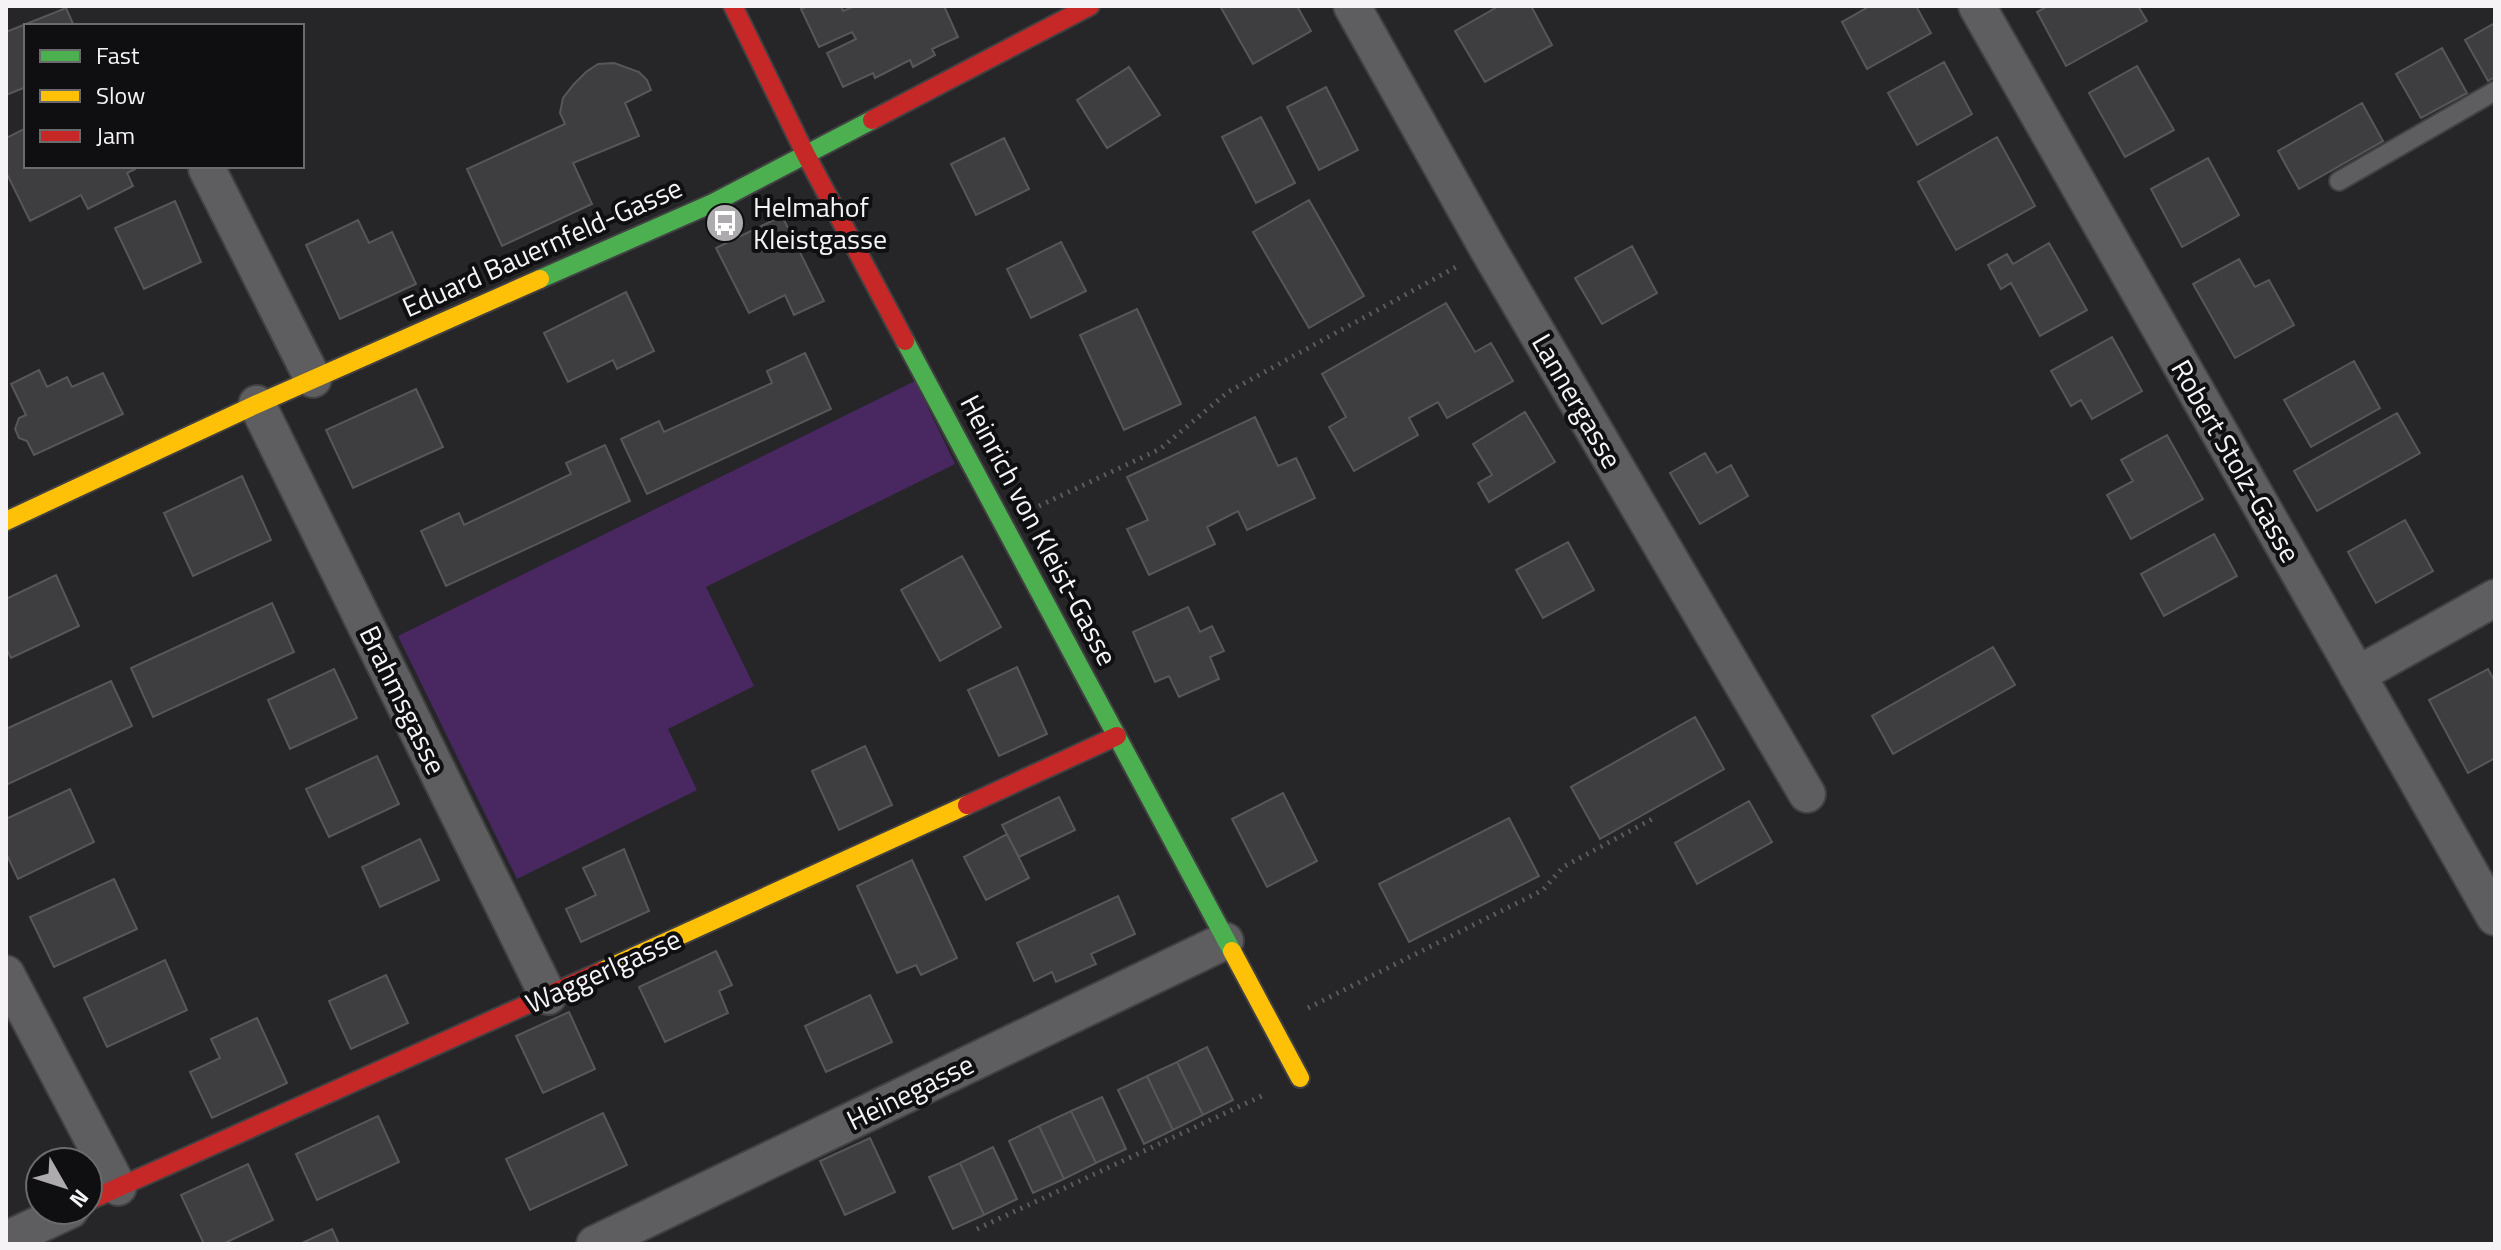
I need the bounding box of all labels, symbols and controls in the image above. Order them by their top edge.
legend [24,24,304,168]
text: Fast [96,37,140,73]
text: Slow [96,77,145,113]
text: Jam [96,117,135,153]
street label: Eduard Bauernfeld-Gasse [395,165,689,328]
place label: Helmahof Kleistgasse [753,185,887,260]
bus stop icon: Helmahof Kleistgasse [704,202,746,244]
street label: Lannergasse [1521,325,1633,476]
street label: Robert Stolz-Gasse [2161,351,2312,570]
street label: Heinrich von Kleist-Gasse [950,387,1129,673]
street label: Brahmsgasse [349,618,458,782]
street label: Waggerlgasse [518,917,687,1024]
street label: Heinegasse [839,1042,981,1141]
north arrow [24,1146,104,1226]
text: N [62,1182,98,1215]

